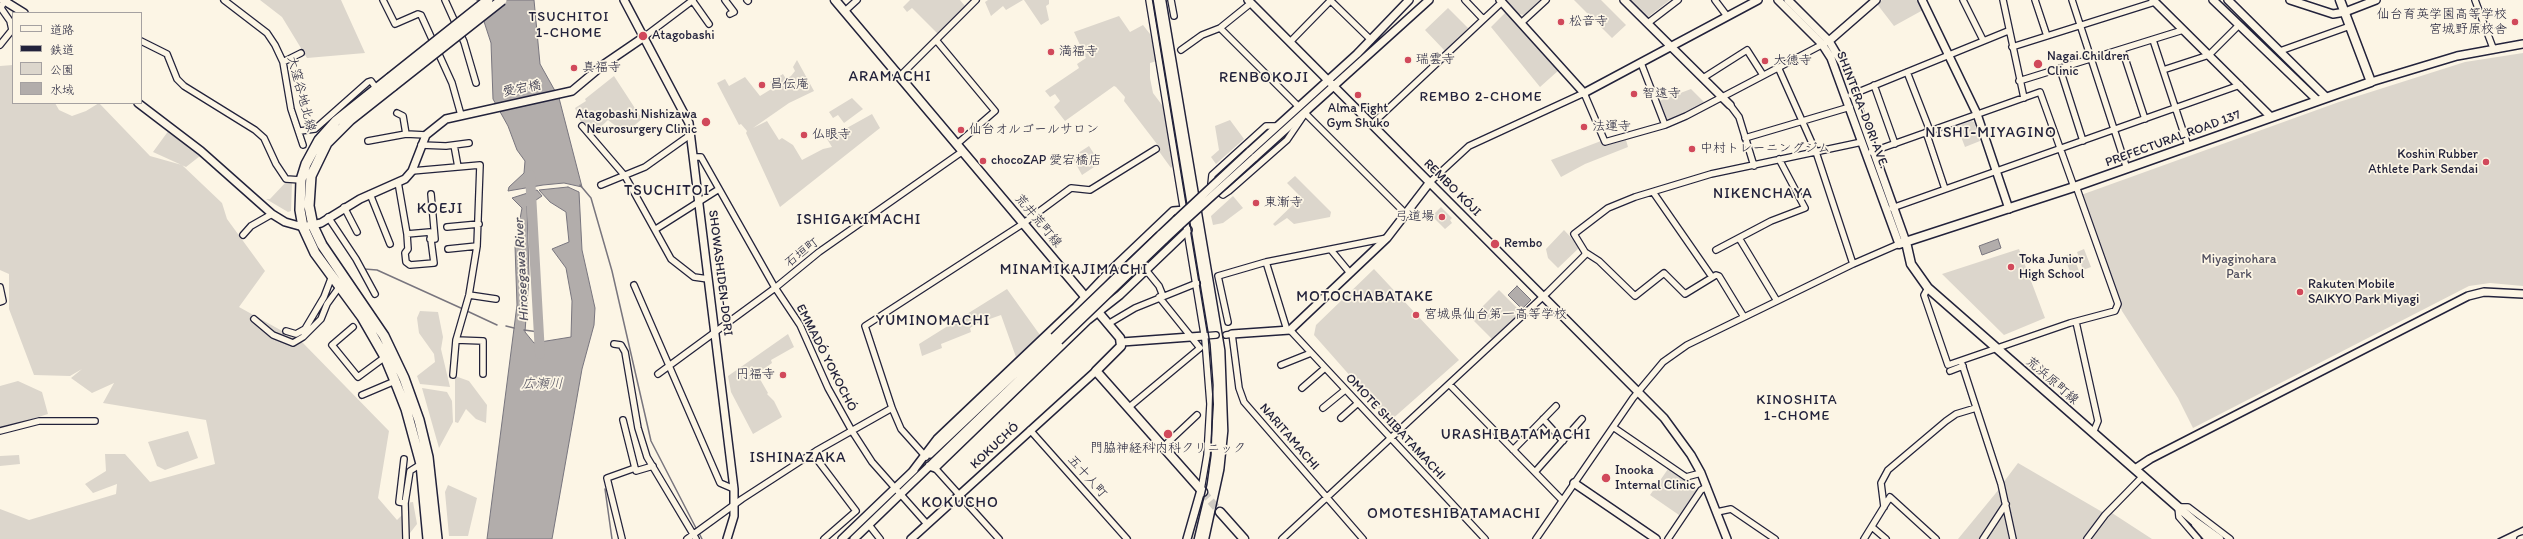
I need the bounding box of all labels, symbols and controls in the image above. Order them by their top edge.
place label: 仙台育英学園高等学校 宮城野原校舎 [2377,7,2507,38]
district label: TSUCHITOI 1-CHOME [529,9,609,42]
legend [12,12,142,104]
place label: 松音寺 [1569,14,1608,30]
marker: 松音寺 [1556,17,1566,27]
marker: 仙台育英学園高等学校 宮城野原校舎 [2510,17,2520,27]
text: 道路 [50,23,74,37]
place label: Atagobashi [652,28,714,44]
marker: Atagobashi [637,30,649,42]
text: 鉄道 [50,43,74,57]
place label: 満福寺 [1059,44,1098,60]
marker: 満福寺 [1046,47,1056,57]
street label: SHINTERA-DORI AVE. [1832,49,1892,171]
place label: Nagai Children Clinic [2047,49,2130,80]
place label: 瑞雲寺 [1416,52,1455,68]
place label: 大徳寺 [1773,53,1812,69]
street label: 大窪谷地北線 [283,54,319,134]
marker: 瑞雲寺 [1403,55,1413,65]
marker: 大徳寺 [1760,56,1770,66]
marker: Nagai Children Clinic [2032,58,2044,70]
place label: 真福寺 [582,60,621,76]
text: 公園 [50,63,74,77]
marker: 真福寺 [569,63,579,73]
district label: ARAMACHI [848,68,932,86]
district label: RENBOKOJI [1219,69,1309,87]
place label: 昌伝庵 [770,77,809,93]
street label: 愛宕橋 [501,78,543,100]
marker: 昌伝庵 [757,80,767,90]
text: 水域 [50,83,74,97]
place label: 智遠寺 [1642,86,1681,102]
district label: REMBO 2-CHOME [1419,89,1543,105]
marker: 智遠寺 [1629,89,1639,99]
marker: Alma Fight Gym Shuko [1353,90,1363,100]
place label: Alma Fight Gym Shuko [1326,101,1390,132]
place label: Atagobashi Nishizawa Neurosurgery Clinic [575,107,697,138]
street label: PREFECTURAL ROAD 137 [2103,107,2243,171]
marker: Atagobashi Nishizawa Neurosurgery Clinic [700,116,712,128]
place label: 法運寺 [1592,119,1631,135]
place label: 仙台オルゴールサロン [969,122,1099,138]
marker: 法運寺 [1579,122,1589,132]
district label: NISHI-MIYAGINO [1926,124,2056,142]
marker: 仙台オルゴールサロン [956,125,966,135]
place label: 仏眼寺 [812,127,851,143]
marker: 仏眼寺 [799,130,809,140]
place label: 中村トレーニングジム [1700,141,1831,157]
marker: 中村トレーニングジム [1687,144,1697,154]
place label: Koshin Rubber Athlete Park Sendai [2368,147,2478,178]
place label: chocoZAP 愛宕橋店 [991,153,1101,169]
marker: chocoZAP 愛宕橋店 [978,156,988,166]
street label: REMBO KÓJI [1420,156,1484,220]
marker: Koshin Rubber Athlete Park Sendai [2481,157,2491,167]
district label: TSUCHITOI [625,182,709,200]
district label: NIKENCHAYA [1712,185,1814,203]
street label: 荒井荒町線 [1011,191,1065,251]
place label: 東漸寺 [1264,195,1303,211]
marker: 東漸寺 [1251,198,1261,208]
district label: KOEJI [417,200,463,218]
street label: SHOWASHIDEN-DORI [705,209,735,337]
place label: 弓道場 [1395,209,1434,225]
district label: ISHIGAKIMACHI [797,211,921,229]
marker: 弓道場 [1437,212,1447,222]
water label: Hirosegawa River [511,218,533,322]
street label: 石垣町 [782,235,822,271]
place label: Rembo [1504,236,1542,252]
marker: Rembo [1489,238,1501,250]
place label: Toka Junior High School [2019,252,2085,283]
park label: Miyaginohara Park [2201,252,2277,283]
district label: MINAMIKAJIMACHI [1001,261,1147,279]
marker: Toka Junior High School [2006,262,2016,272]
place label: Rakuten Mobile SAIKYO Park Miyagi [2308,277,2419,308]
marker: Rakuten Mobile SAIKYO Park Miyagi [2295,287,2305,297]
district label: MOTOCHABATAKE [1295,288,1435,306]
street label: EMMADÓ YOKOCHÓ [792,302,860,414]
place label: 宮城県仙台第一高等学校 [1424,307,1567,323]
marker: 宮城県仙台第一高等学校 [1411,310,1421,320]
district label: YUMINOMACHI [877,312,989,330]
street label: 荒浜原町線 [2022,354,2082,408]
place label: 円福寺 [736,367,775,383]
marker: 円福寺 [778,370,788,380]
street label: OMOTE SHIBATAMACHI [1342,371,1448,483]
water label: 広瀬川 [521,376,563,392]
district label: KINOSHITA 1-CHOME [1756,392,1838,424]
street label: NARITAMACHI [1256,400,1322,474]
street label: KOKUCHÓ [967,419,1023,473]
district label: URASHIBATAMACHI [1440,426,1592,444]
marker: 門脇神経科内科クリニック [1162,428,1174,440]
place label: 門脇神経科内科クリニック [1090,441,1246,457]
district label: ISHINAZAKA [750,449,846,467]
street label: 五十人町 [1064,452,1110,502]
place label: Inooka Internal Clinic [1615,463,1695,494]
marker: Inooka Internal Clinic [1600,472,1612,484]
district label: KOKUCHO [921,494,999,512]
district label: OMOTESHIBATAMACHI [1367,505,1541,523]

